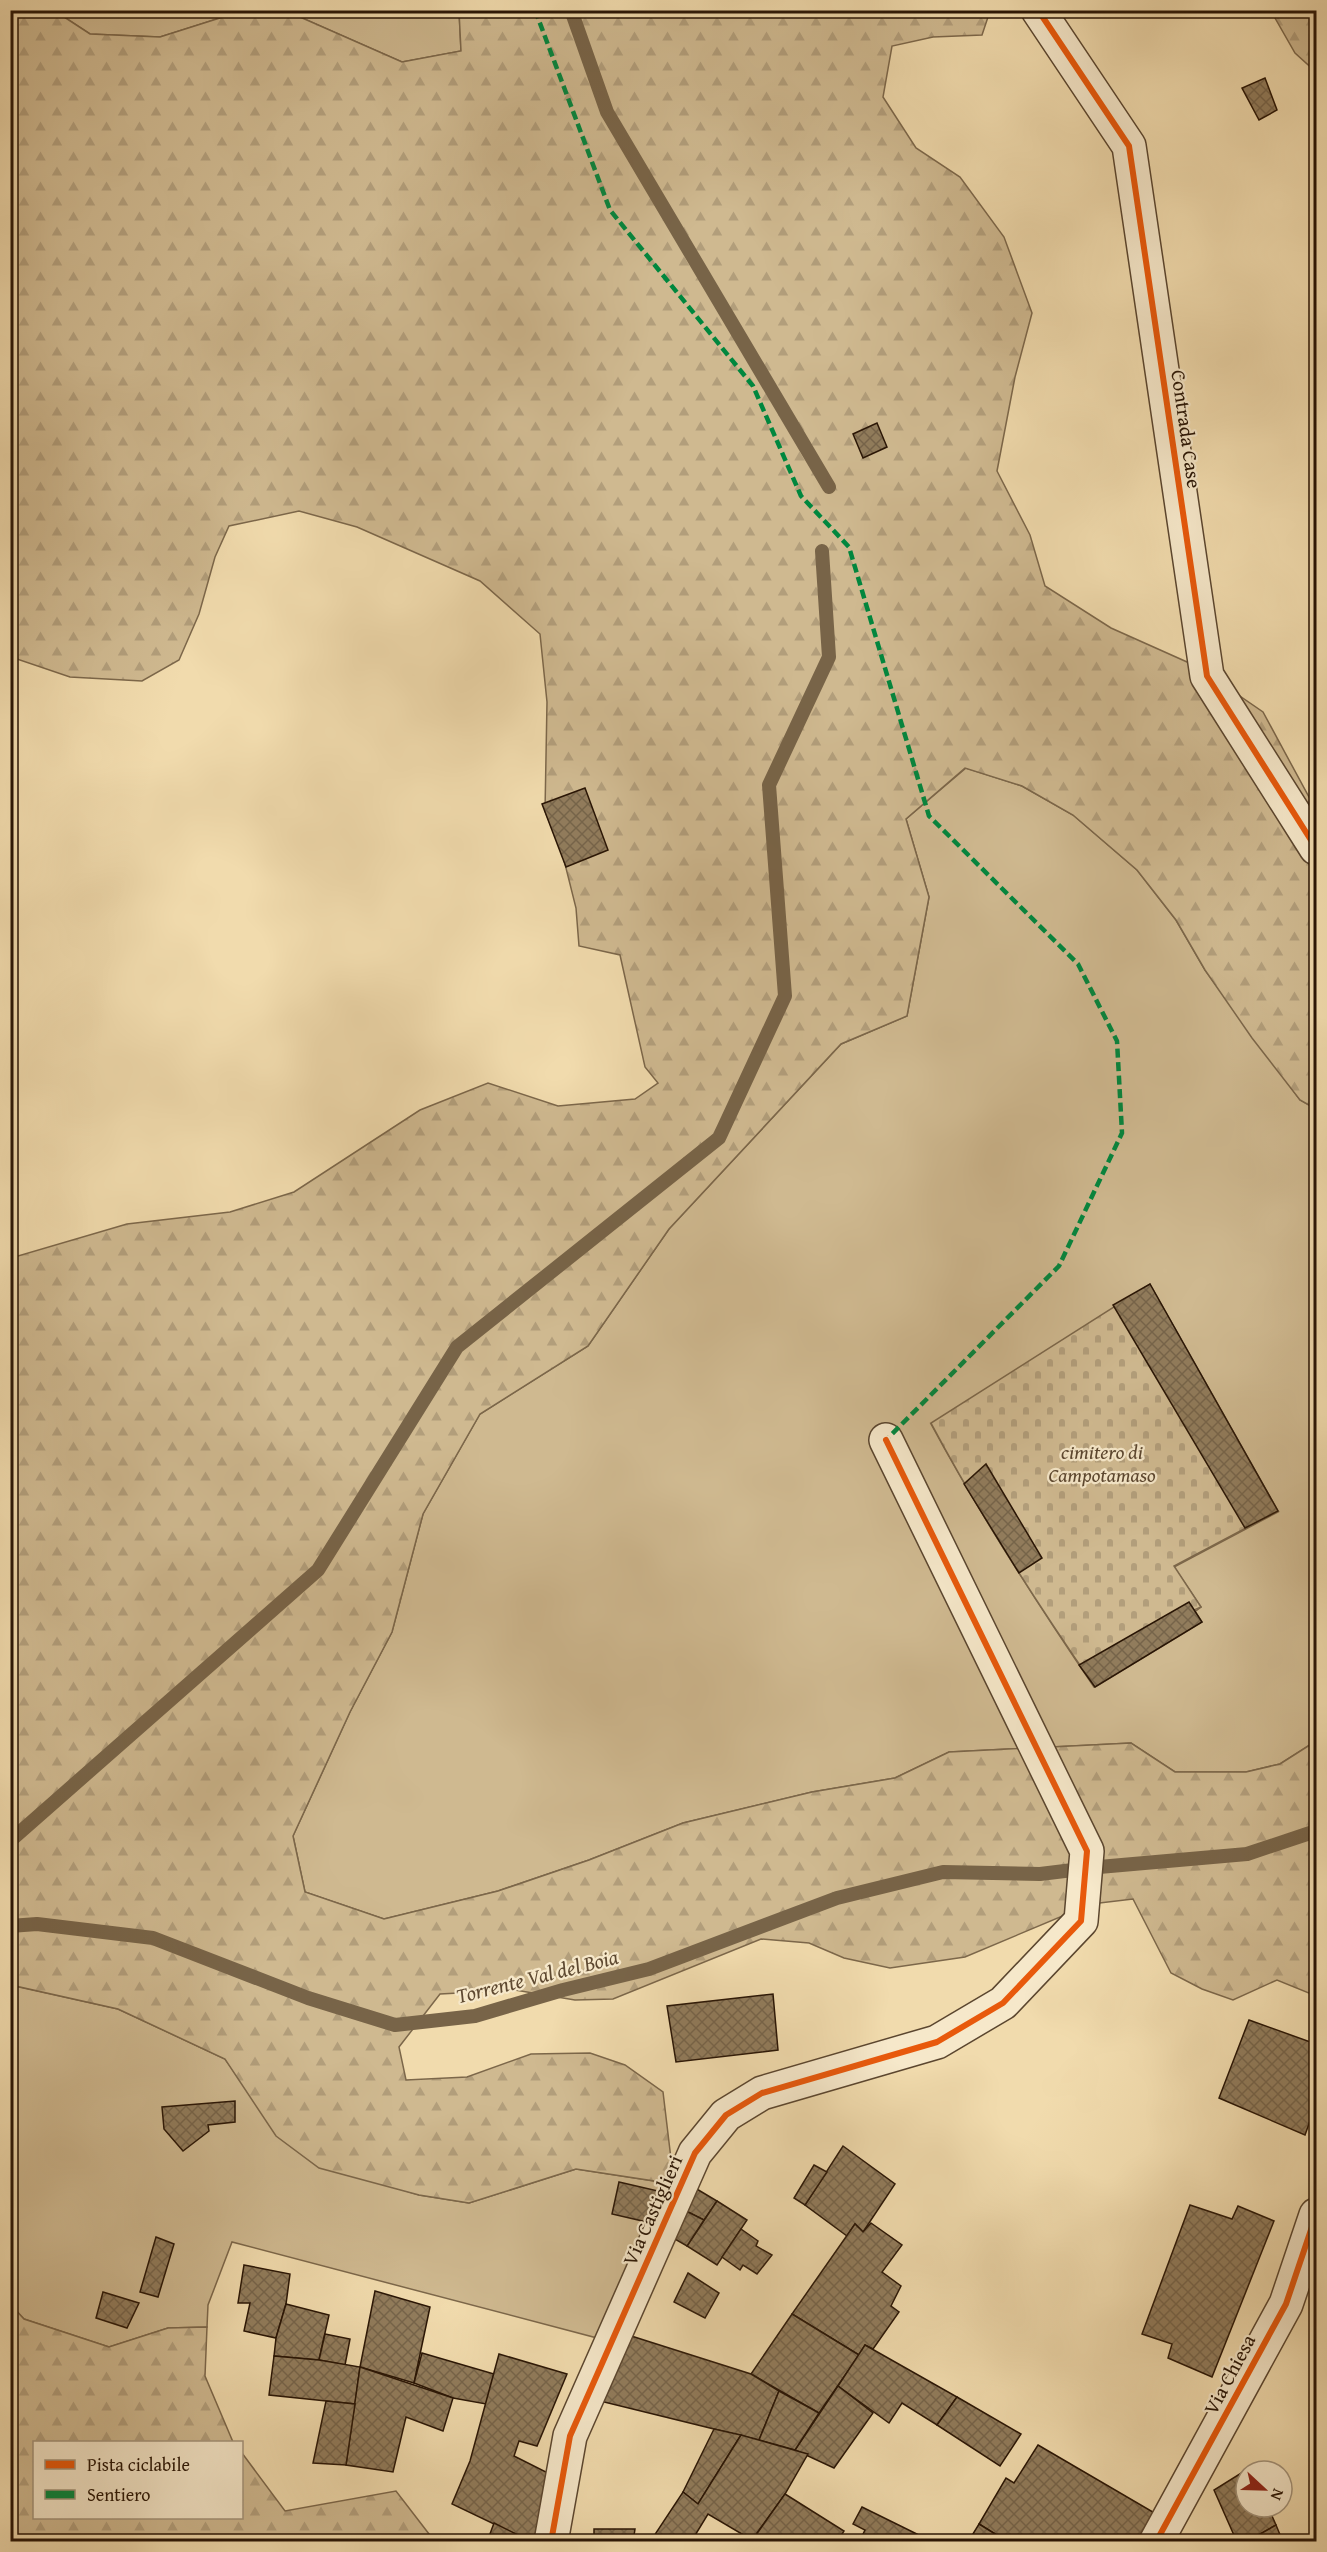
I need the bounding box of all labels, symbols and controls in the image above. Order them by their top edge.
street label: Contrada Case [1164,368,1210,490]
park label: cimitero di Campotamaso [1048,1437,1156,1489]
water label: Torrente Val del Boia [453,1941,622,2011]
street label: Via Castiglieri [615,2150,689,2270]
street label: Via Chiesa [1196,2328,1262,2419]
legend [33,2441,243,2519]
text: Pista ciclabile [87,2451,190,2478]
north arrow [1234,2459,1294,2519]
text: Sentiero [87,2481,151,2508]
text: N [1265,2485,1291,2504]

